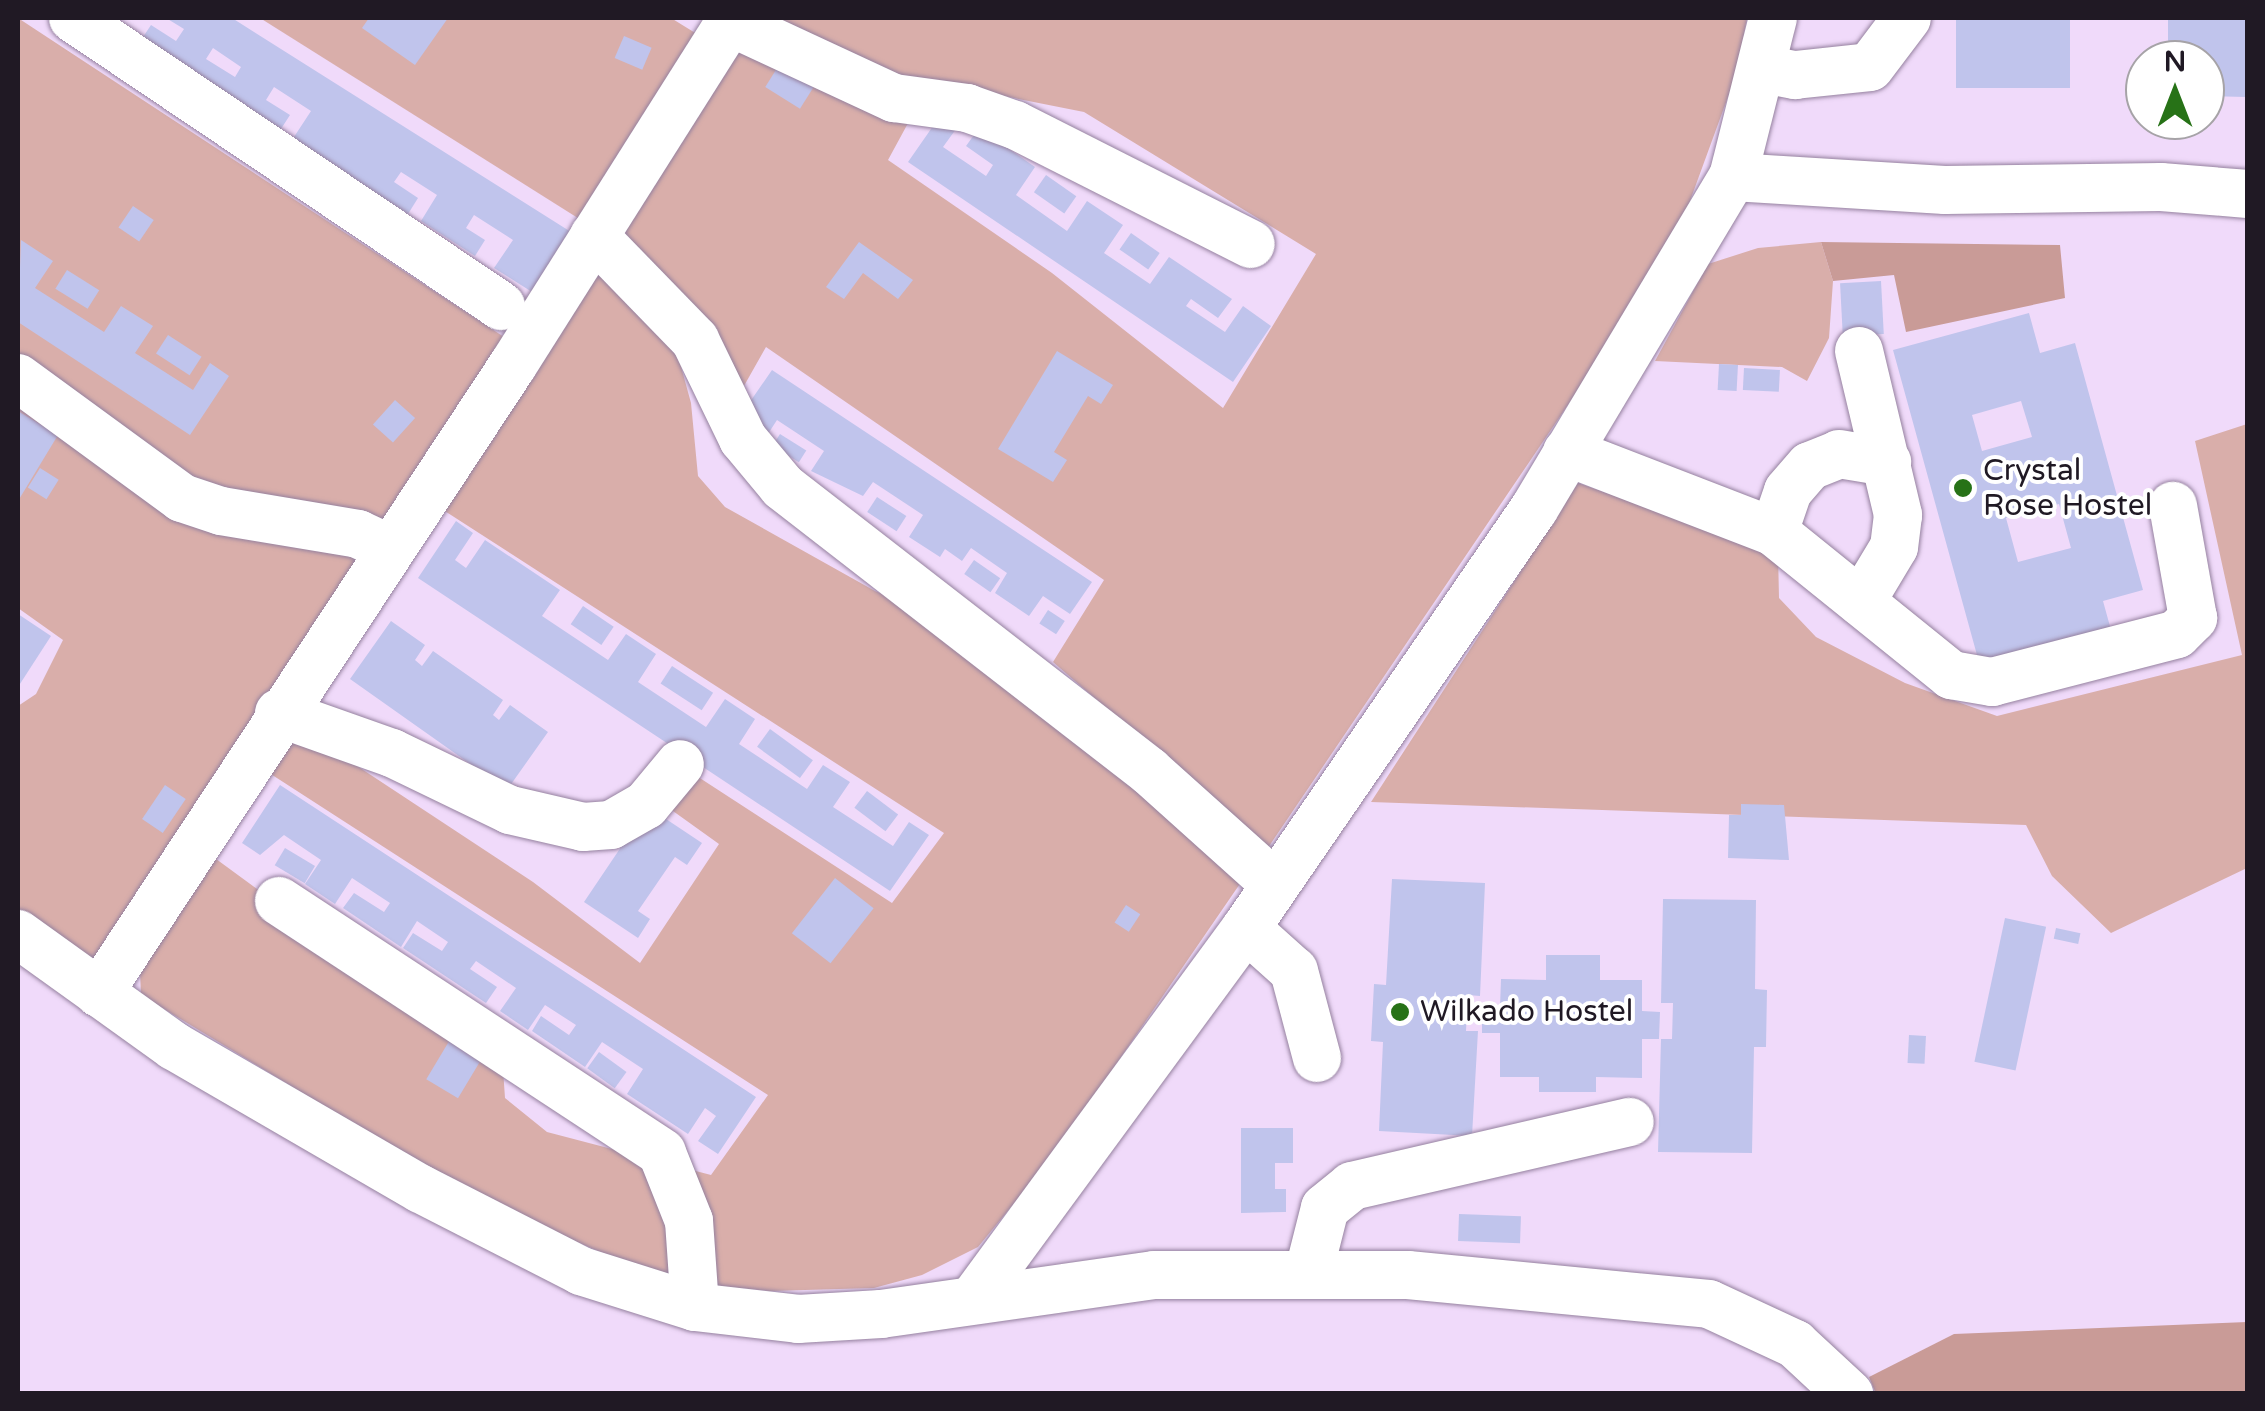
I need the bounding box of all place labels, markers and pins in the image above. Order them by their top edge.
place label: Crystal Rose Hostel [1983,453,2152,524]
marker: Crystal Rose Hostel [1952,477,1974,499]
place label: Wilkado Hostel [1420,994,1633,1030]
marker: Wilkado Hostel [1389,1001,1411,1023]

